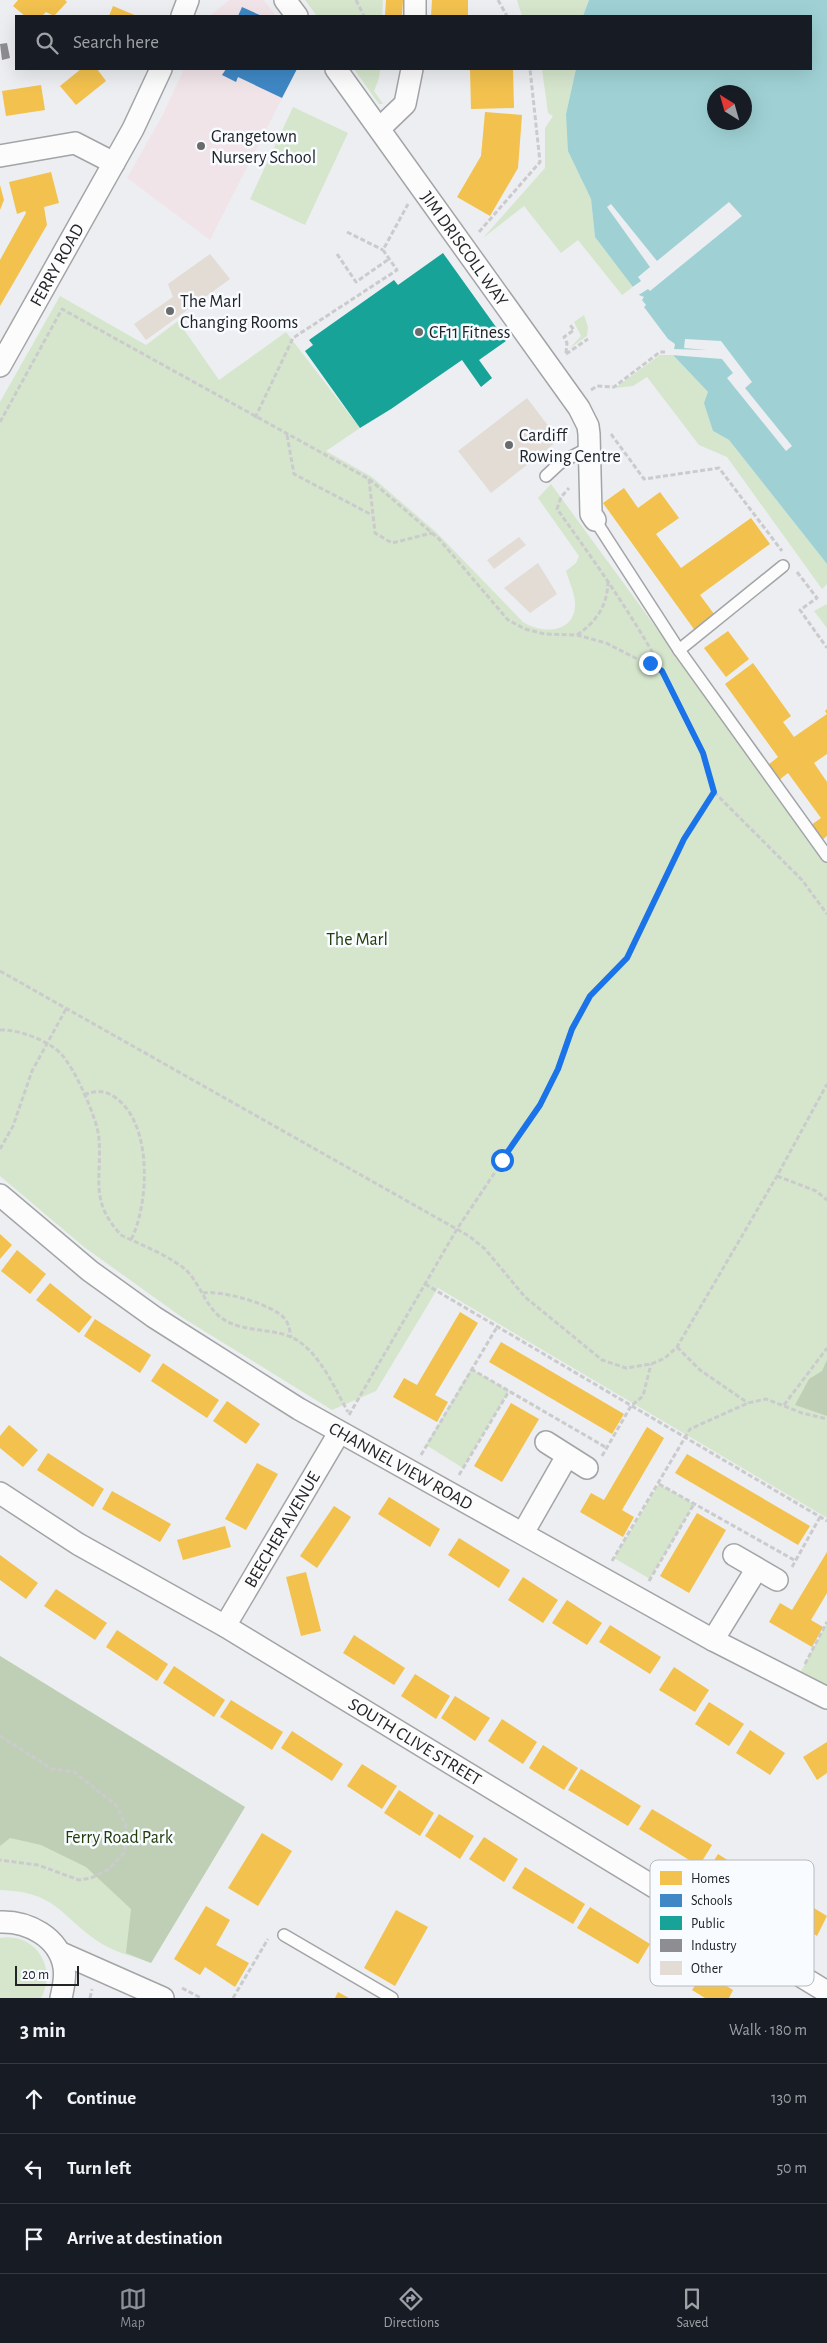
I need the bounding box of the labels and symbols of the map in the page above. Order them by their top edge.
north arrow [707,85,752,130]
place label: Grangetown Nursery School [211,128,316,167]
marker: Grangetown Nursery School [195,140,207,152]
street label: JIM DRISCOLL WAY [417,189,511,310]
street label: FERRY ROAD [27,221,88,310]
place label: The Marl Changing Rooms [180,293,298,332]
marker: The Marl Changing Rooms [164,305,176,317]
place label: CF11 Fitness [429,324,510,342]
marker: CF11 Fitness [413,326,425,338]
place label: Cardiff Rowing Centre [519,427,621,466]
marker: Cardiff Rowing Centre [503,439,515,451]
route end [639,652,662,675]
park label: The Marl [326,931,388,949]
route start [491,1149,514,1172]
street label: CHANNEL VIEW ROAD [325,1419,475,1514]
street label: BEECHER AVENUE [242,1469,324,1591]
street label: SOUTH CLIVE STREET [345,1695,484,1790]
park label: Ferry Road Park [65,1829,174,1847]
legend [650,1860,814,1986]
text: Homes [691,1872,730,1886]
text: Schools [691,1894,732,1908]
text: Public [691,1917,725,1931]
text: Industry [691,1939,737,1953]
text: Other [691,1962,723,1976]
scale bar [15,1963,79,1986]

